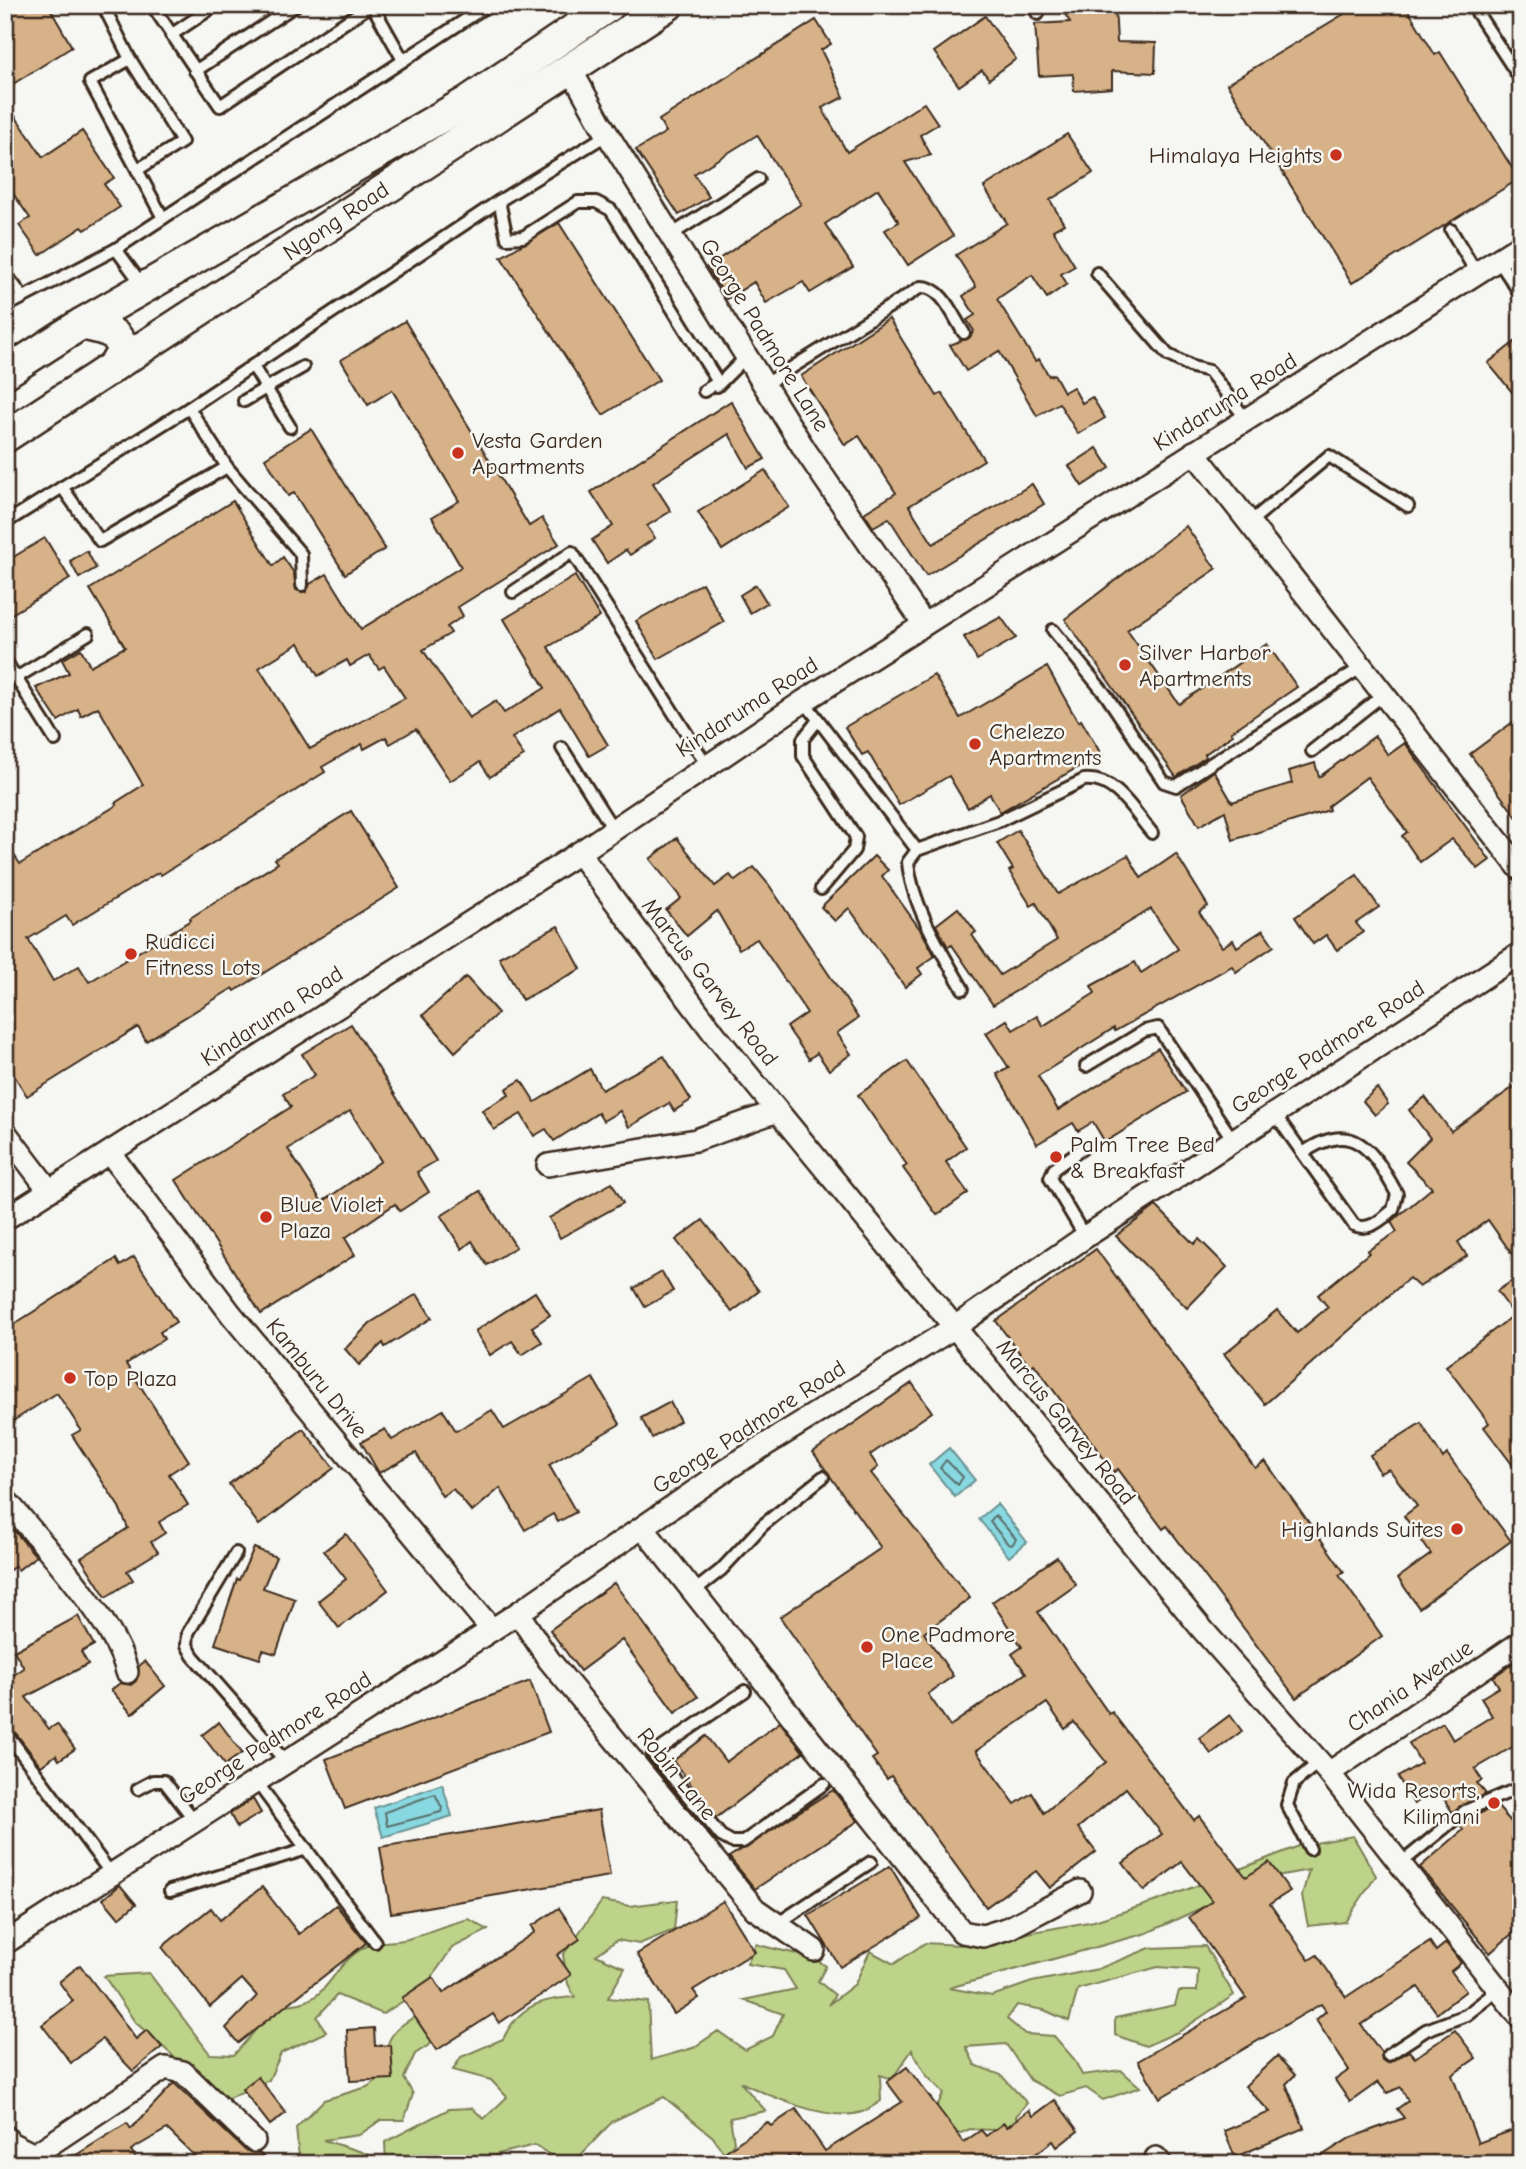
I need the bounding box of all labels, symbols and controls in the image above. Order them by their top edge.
place label: Himalaya Heights [1149,142,1322,169]
marker: Himalaya Heights [1328,147,1344,163]
street label: Ngong Road [278,176,394,266]
street label: George Padmore Lane [695,234,835,436]
street label: Kindaruma Road [1148,347,1302,457]
place label: Vesta Garden Apartments [472,427,603,480]
marker: Vesta Garden Apartments [450,445,466,461]
place label: Silver Harbor Apartments [1139,639,1272,692]
street label: Kindaruma Road [671,651,823,763]
marker: Silver Harbor Apartments [1117,657,1133,673]
place label: Chelezo Apartments [989,718,1102,771]
marker: Chelezo Apartments [967,736,983,752]
street label: Marcus Garvey Road [636,893,784,1071]
place label: Rudicci Fitness Lots [145,928,260,981]
marker: Rudicci Fitness Lots [123,946,139,962]
street label: Kindaruma Road [196,960,348,1072]
street label: George Padmore Road [1226,974,1430,1120]
place label: Palm Tree Bed & Breakfast [1070,1131,1215,1184]
marker: Palm Tree Bed & Breakfast [1048,1149,1064,1165]
place label: Blue Violet Plaza [280,1191,385,1244]
marker: Blue Violet Plaza [258,1209,274,1225]
street label: Kamburu Drive [261,1313,373,1443]
street label: Marcus Garvey Road [991,1334,1141,1510]
street label: George Padmore Road [647,1354,851,1500]
place label: Top Plaza [84,1365,177,1392]
marker: Top Plaza [62,1370,78,1386]
place label: Highlands Suites [1281,1516,1443,1543]
marker: Highlands Suites [1449,1521,1465,1537]
place label: One Padmore Place [881,1621,1015,1674]
street label: Chania Avenue [1342,1634,1478,1738]
marker: One Padmore Place [859,1639,875,1655]
street label: George Padmore Road [173,1665,377,1811]
street label: Robin Lane [632,1722,722,1826]
place label: Wida Resorts, Kilimani [1347,1777,1480,1830]
marker: Wida Resorts, Kilimani [1486,1795,1502,1811]

